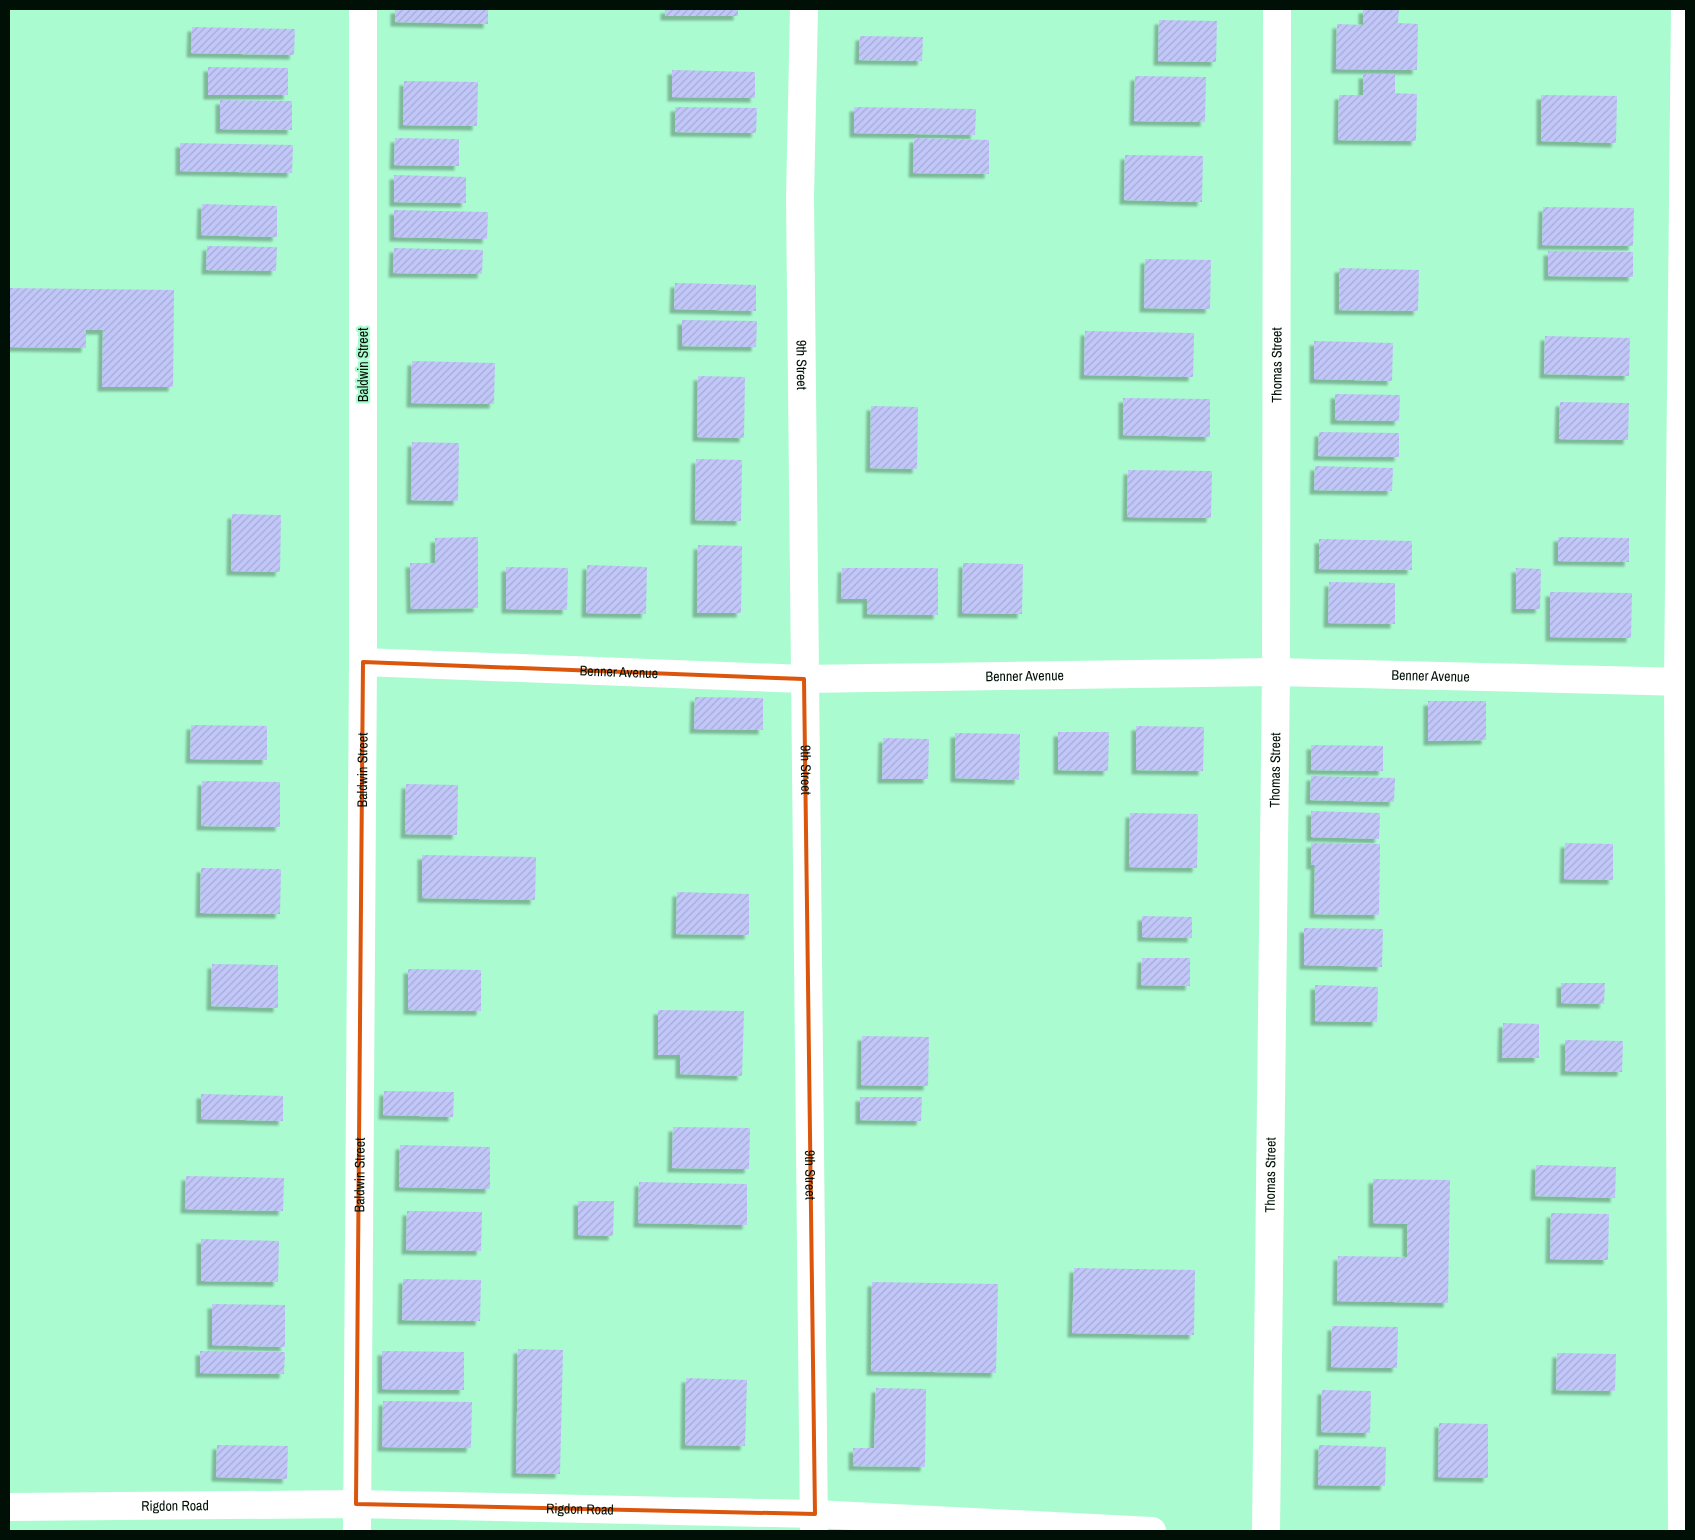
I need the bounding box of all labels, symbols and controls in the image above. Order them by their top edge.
street label: Thomas Street [1267,327,1286,403]
street label: Baldwin Street [354,328,372,402]
street label: 9th Street [792,340,811,390]
street label: Benner Avenue [579,661,658,682]
street label: Benner Avenue [985,666,1064,685]
street label: Benner Avenue [1391,666,1470,686]
street label: Thomas Street [1265,732,1284,808]
street label: Baldwin Street [353,733,372,807]
street label: 9th Street [797,745,815,795]
street label: Thomas Street [1261,1137,1280,1213]
street label: Baldwin Street [350,1138,369,1212]
street label: 9th Street [801,1150,820,1200]
street label: Rigdon Road [141,1496,209,1515]
street label: Rigdon Road [546,1499,614,1519]

